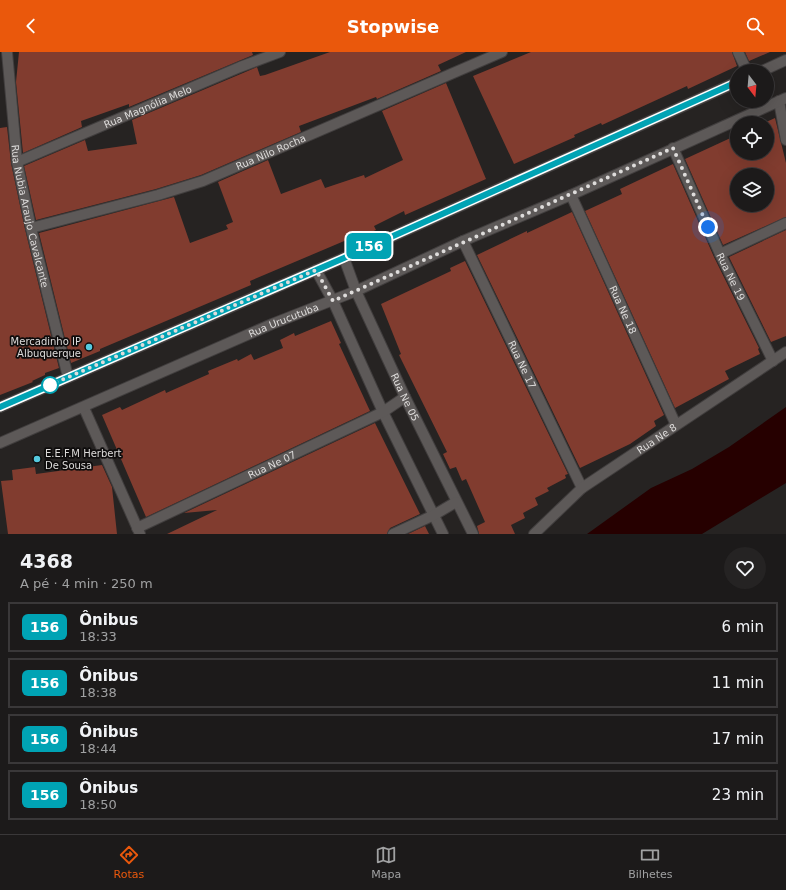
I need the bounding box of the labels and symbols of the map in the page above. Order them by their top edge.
north arrow [730,64,774,108]
street label: Rua Magnólia Melo [102,83,193,130]
street label: Rua Nilo Rocha [234,132,308,172]
street label: Rua Nubia Araujo Cavalcante [9,144,51,289]
your location [698,217,718,237]
line badge: 156 [346,233,392,259]
street label: Rua Ne 19 [714,251,747,302]
street label: Rua Ne 18 [607,284,639,336]
street label: Rua Urucutuba [247,301,320,340]
place label: Mercadinho IP Albuquerque [11,336,81,359]
street label: Rua Ne 17 [506,339,538,390]
marker: Mercadinho IP Albuquerque [84,342,94,352]
street label: Rua Ne 05 [389,372,421,423]
unlabelled marker [41,376,59,394]
street label: Rua Ne 8 [635,422,679,456]
place label: E.E.F.M Herbert De Sousa [45,448,122,471]
street label: Rua Ne 07 [246,449,298,481]
marker: E.E.F.M Herbert De Sousa [32,454,42,464]

